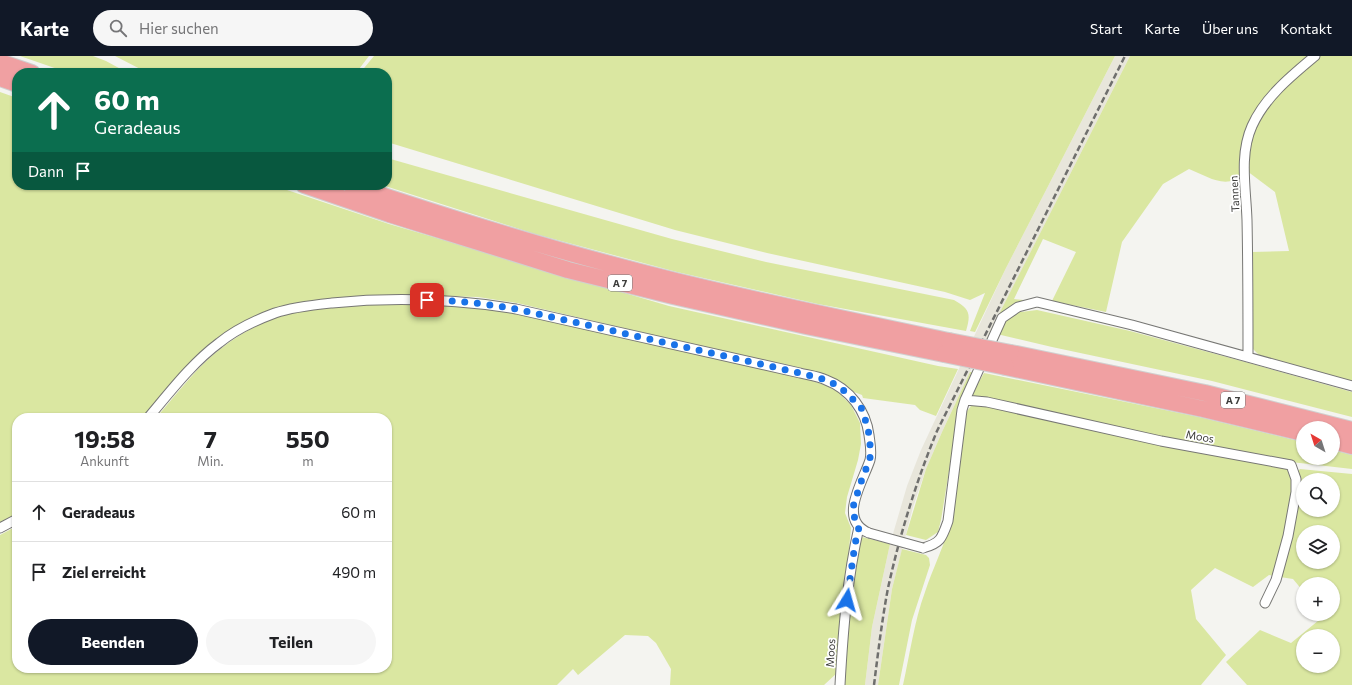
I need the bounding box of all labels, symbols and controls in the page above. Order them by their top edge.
search box [93,10,373,46]
text: Karte [20,17,69,40]
icon: search [107,17,129,39]
text: Hier suchen [139,19,219,37]
text: Start [1090,20,1123,37]
text: Karte [1145,20,1180,37]
text: Über uns [1202,20,1258,37]
text: Kontakt [1280,20,1332,37]
text: 60 m [94,82,160,116]
icon: ahead [28,84,80,136]
text: Geradeaus [94,116,181,138]
icon: arrive [72,160,94,182]
text: Dann [28,162,64,180]
street label: Tannen [1227,175,1241,213]
road number: A 7 [608,275,632,291]
pin [410,283,444,317]
icon: arrive [416,289,438,311]
road number: A 7 [1221,392,1245,408]
north arrow [1296,421,1340,465]
map controls [1296,421,1340,673]
text: 19:58 [74,424,135,453]
text: 7 [204,424,217,453]
text: 550 [286,424,330,453]
street label: Moos [1185,427,1215,445]
text: Ankunft [80,453,129,469]
text: Min. [197,453,224,469]
text: m [302,453,313,469]
button: search [1296,473,1340,517]
icon: ahead [28,501,50,523]
text: Geradeaus [62,503,135,521]
text: 60 m [341,503,376,521]
button: layers [1296,525,1340,569]
icon: arrive [28,561,50,583]
text: Ziel erreicht [62,563,146,581]
text: 490 m [332,563,376,581]
button: + [1296,577,1340,621]
position arrow [826,579,868,621]
button: Beenden [28,619,198,665]
button: Teilen [206,619,376,665]
button: − [1296,629,1340,673]
street label: Moos [823,638,837,668]

